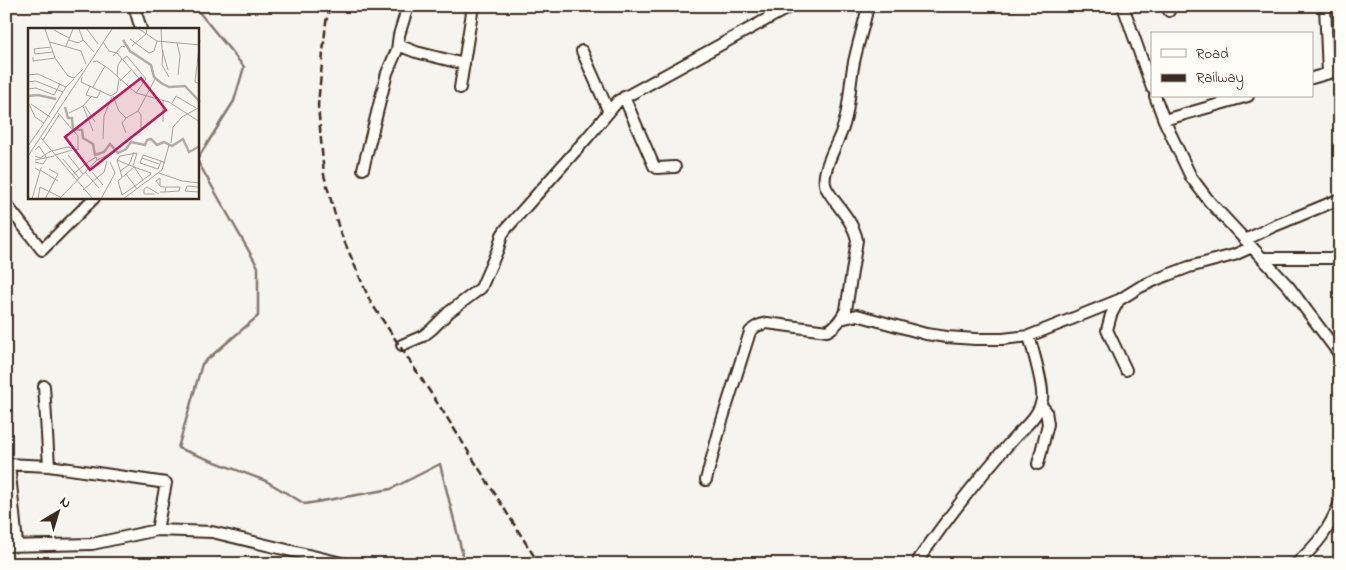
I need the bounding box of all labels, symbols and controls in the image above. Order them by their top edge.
inset map [28,28,199,199]
legend [1151,32,1314,98]
text: Road [1196,43,1229,65]
text: Railway [1196,67,1244,90]
north arrow [32,488,82,538]
text: N [55,492,75,514]

